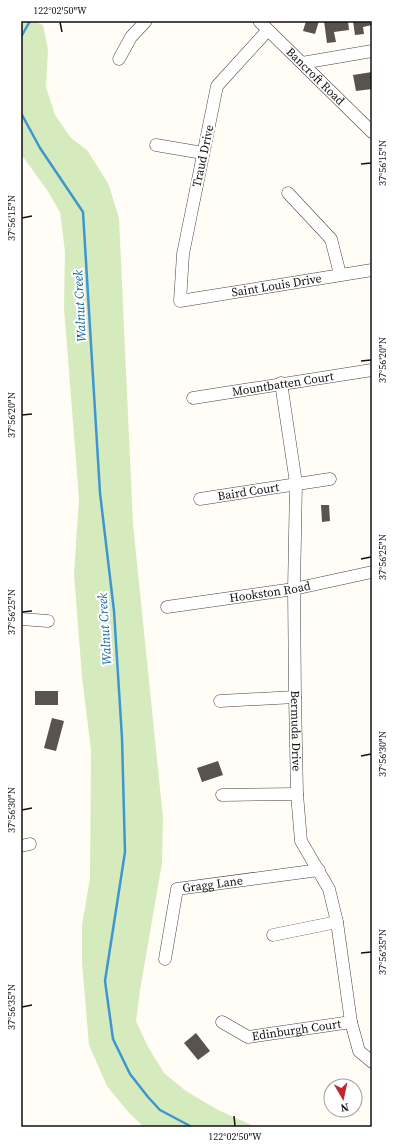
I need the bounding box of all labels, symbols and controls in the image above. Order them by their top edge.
text: 122°02'50"W [33,4,87,17]
street label: Bancroft Road [283,44,348,109]
street label: Traud Drive [189,123,217,189]
text: 37°56'15"N [376,140,389,186]
text: 37°56'15"N [5,195,18,241]
water label: Walnut Creek [69,269,90,343]
street label: Saint Louis Drive [230,270,323,301]
text: 37°56'20"N [376,337,389,383]
street label: Mountbatten Court [231,368,335,400]
text: 37°56'20"N [5,392,18,438]
street label: Baird Court [217,479,280,504]
text: 37°56'25"N [376,534,389,580]
street label: Hookston Road [228,578,312,606]
text: 37°56'25"N [5,589,18,635]
water label: Walnut Creek [93,591,116,666]
street label: Bermuda Drive [287,690,305,771]
text: 37°56'30"N [376,731,389,777]
text: 37°56'30"N [5,787,18,833]
street label: Gragg Lane [181,872,244,896]
text: 37°56'35"N [376,929,389,975]
text: 37°56'35"N [5,984,18,1030]
street label: Edinburgh Court [251,1016,342,1044]
north arrow [323,1078,363,1118]
text: N [339,1099,350,1115]
text: 122°02'50"W [208,1130,262,1143]

